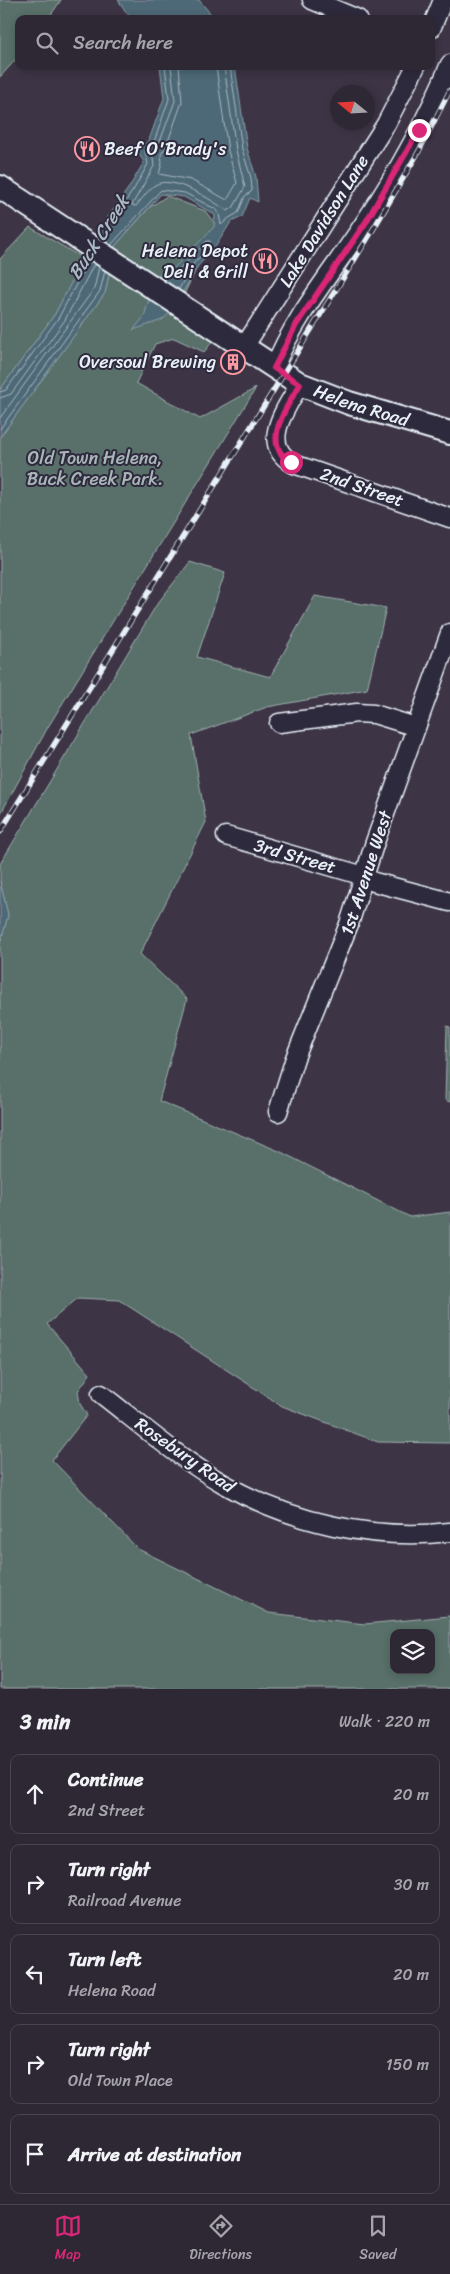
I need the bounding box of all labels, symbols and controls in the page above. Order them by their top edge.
search box [15,15,435,70]
text: Search here [73,26,173,59]
icon: search [33,29,61,57]
north arrow [330,85,375,130]
route end [408,119,431,142]
place label: Beef O'Brady's [104,133,227,165]
restaurant icon: Beef O'Brady's [74,136,100,162]
street label: Lake Davidson Lane [270,148,378,294]
water label: Buck Creek [59,186,140,286]
place label: Helena Depot Deli & Grill [142,235,249,288]
restaurant icon: Helena Depot Deli & Grill [252,248,278,274]
place label: Oversoul Brewing [79,346,216,378]
building icon: Oversoul Brewing [220,349,246,375]
street label: Helena Road [309,375,414,436]
park label: Old Town Helena, Buck Creek Park. [27,442,163,495]
route start [280,451,303,474]
street label: 2nd Street [316,458,408,516]
street label: 1st Avenue West [331,806,401,939]
street label: 3rd Street [250,829,340,883]
street label: Rosebury Road [128,1408,243,1502]
map controls [390,1629,435,1674]
button: layers [390,1629,435,1674]
text: 3 min [20,1703,70,1741]
text: Walk · 220 m [339,1707,430,1736]
text: Continue [68,1763,144,1796]
icon: ahead [21,1780,49,1808]
text: 20 m [393,1780,429,1809]
text: 2nd Street [68,1796,145,1825]
text: Turn right [68,1853,150,1886]
icon: right [21,1870,49,1898]
text: 30 m [394,1870,429,1899]
text: Railroad Avenue [68,1886,181,1915]
text: Turn left [68,1943,141,1976]
icon: left [21,1960,49,1988]
text: 20 m [393,1960,429,1989]
text: Helena Road [68,1976,155,2005]
text: Turn right [68,2033,150,2066]
icon: right [21,2050,49,2078]
text: 150 m [386,2050,429,2079]
text: Old Town Place [68,2066,173,2095]
text: Arrive at destination [68,2138,241,2171]
icon: arrive [21,2140,49,2168]
tab: Map [54,2212,82,2267]
tab: Directions [189,2212,252,2267]
tab: Saved [359,2212,396,2267]

